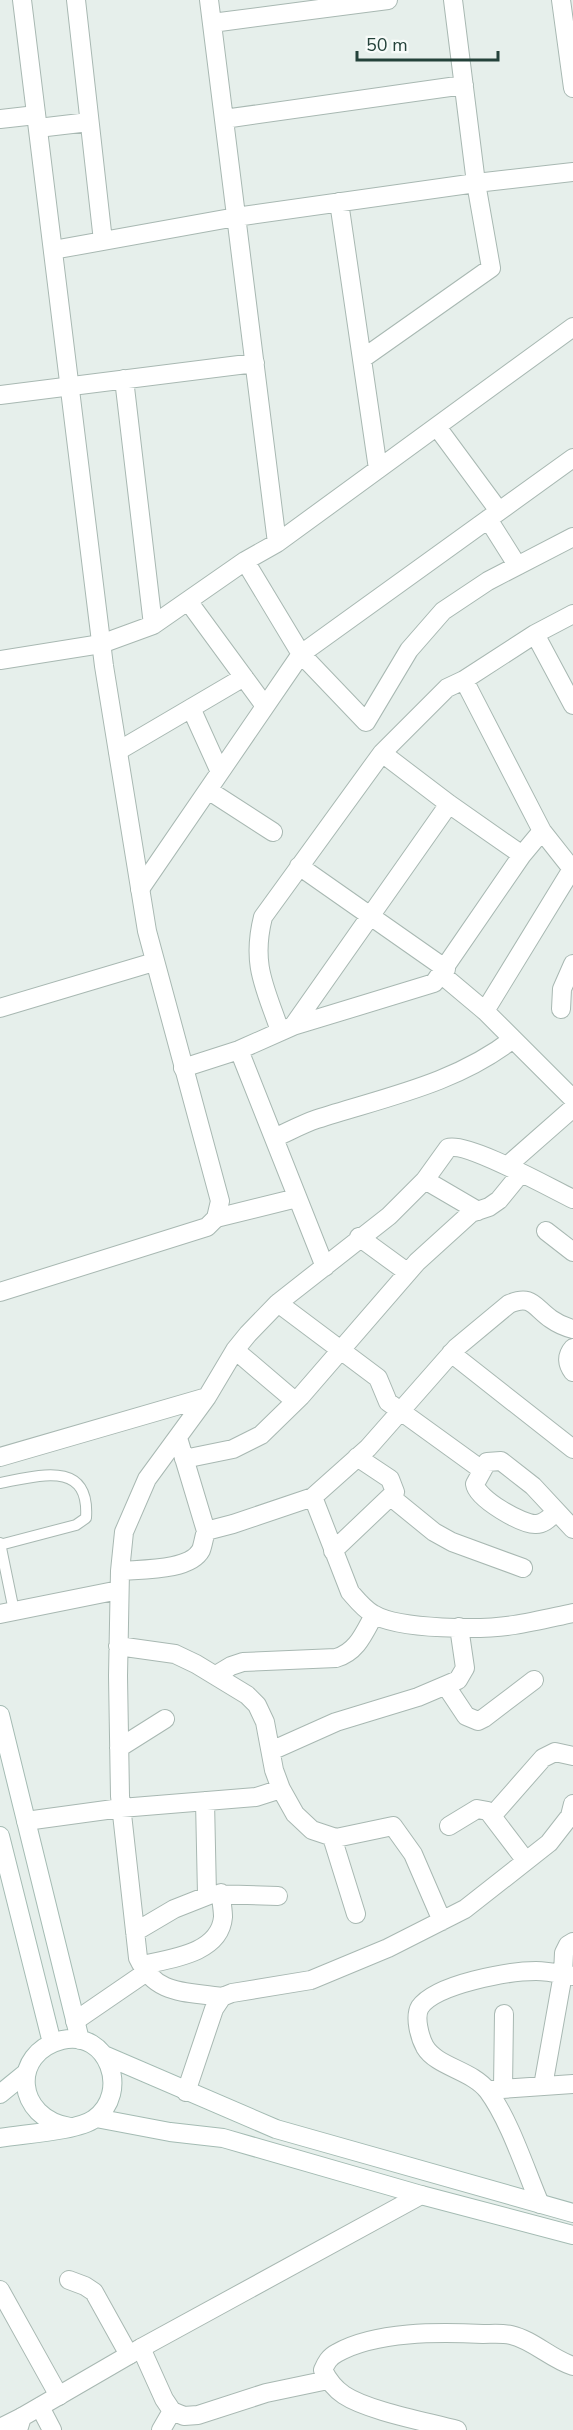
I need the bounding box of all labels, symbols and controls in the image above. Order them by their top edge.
scale bar [357,24,498,62]
text: 50 m [366,33,408,57]

